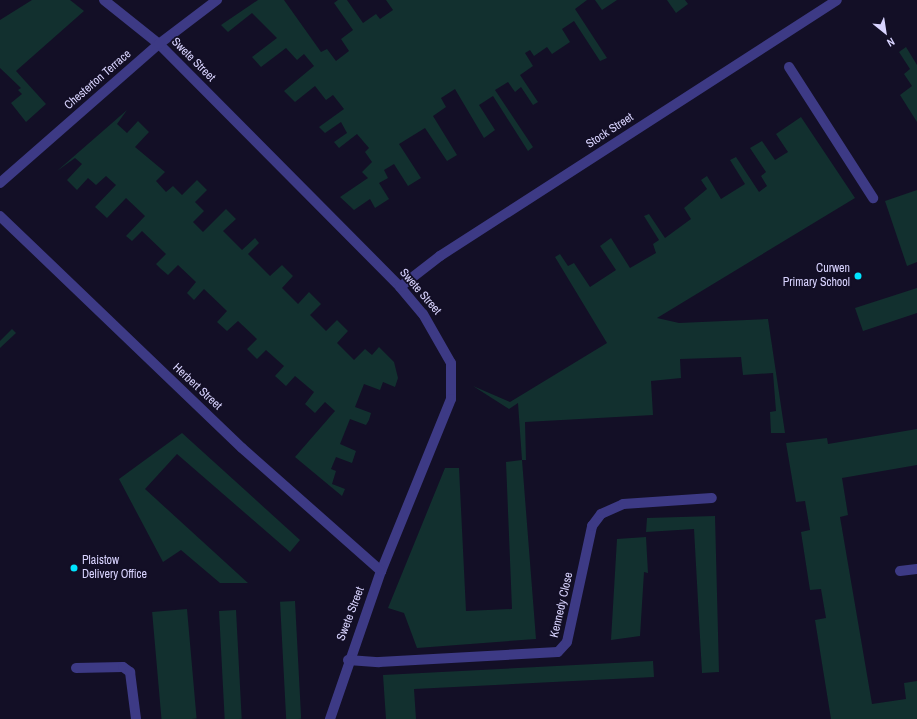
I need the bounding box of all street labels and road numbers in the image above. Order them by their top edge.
street label: Swete Street [168,35,218,85]
street label: Chesterton Terrace [62,47,134,113]
street label: Stock Street [584,110,636,152]
street label: Swete Street [396,266,444,318]
street label: Herbert Street [169,361,225,413]
street label: Kennedy Close [547,571,577,639]
street label: Swete Street [334,585,368,643]

